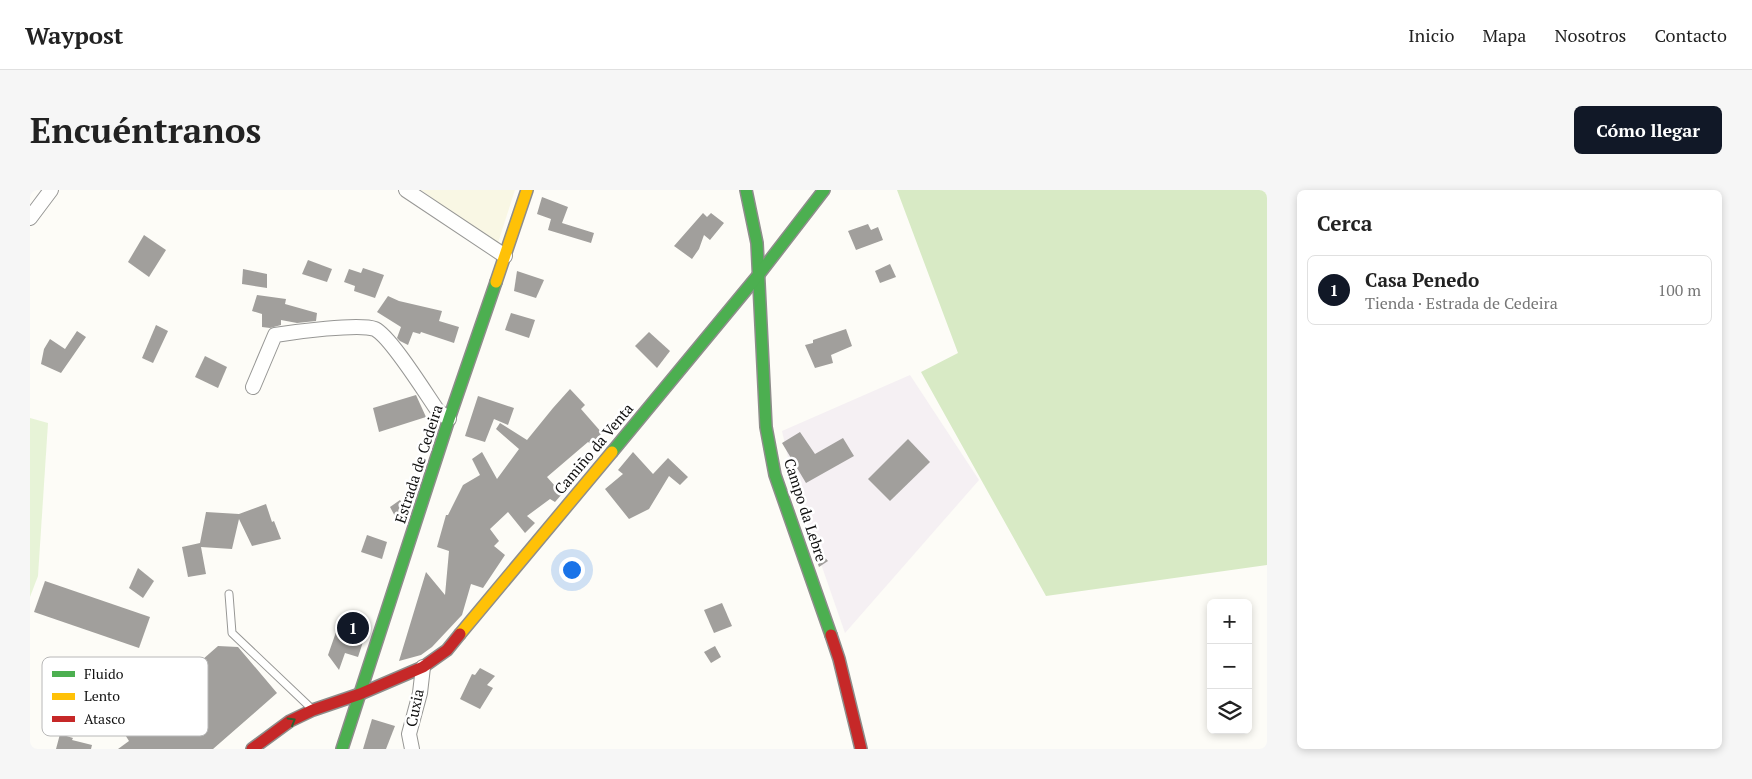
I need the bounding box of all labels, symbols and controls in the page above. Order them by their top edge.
text: Waypost [25,19,123,51]
text: Inicio [1408,23,1454,47]
text: Mapa [1482,23,1526,47]
text: Nosotros [1554,23,1626,47]
text: Contacto [1654,23,1727,47]
button: Cómo llegar [1574,106,1722,154]
text: Encuéntranos [30,107,261,153]
text: Cerca [1317,209,1372,237]
text: Casa Penedo [1365,267,1479,292]
text: 1 [1329,279,1339,301]
text: 100 m [1658,279,1701,301]
text: Tienda · Estrada de Cedeira [1365,292,1558,314]
street label: Camiño da Venta [549,398,638,498]
street label: Estrada de Cedeira [389,401,447,526]
street label: Campo da Lebre [780,456,832,564]
your location [559,557,585,583]
map controls [1207,599,1252,734]
button: + [1207,599,1252,644]
pin: 1 [337,609,369,647]
button: − [1207,644,1252,689]
legend [42,657,208,736]
text: Fluido [84,664,124,683]
text: Lento [84,686,120,705]
street label: Cuxia [400,687,428,729]
button: layers [1207,689,1252,734]
text: Atasco [84,709,125,728]
one-way arrow [286,717,295,727]

